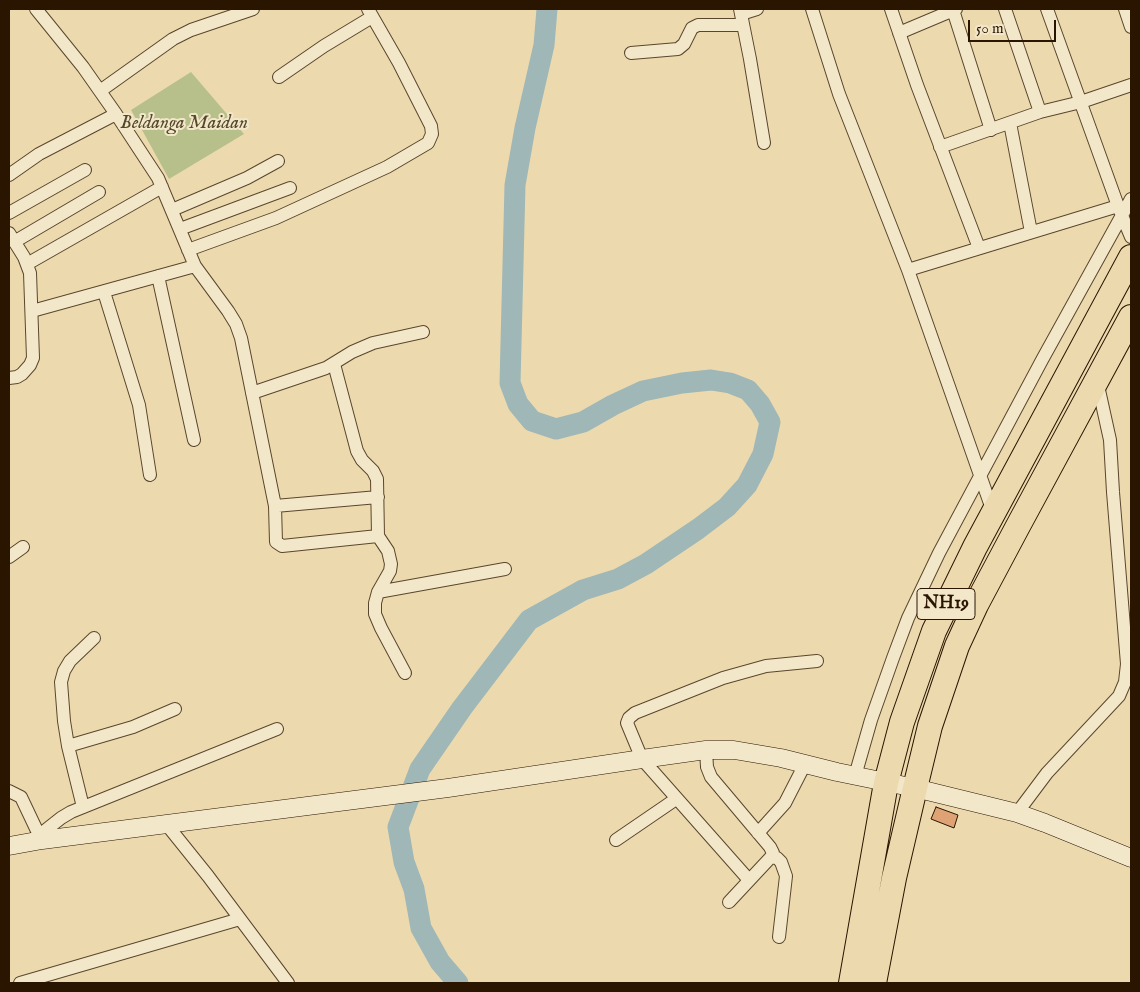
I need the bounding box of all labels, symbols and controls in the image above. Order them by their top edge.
scale bar [970,10,1058,42]
text: 50 m [976,19,1004,38]
park label: Beldanga Maidan [120,113,248,135]
road number: NH19 [917,588,975,620]

